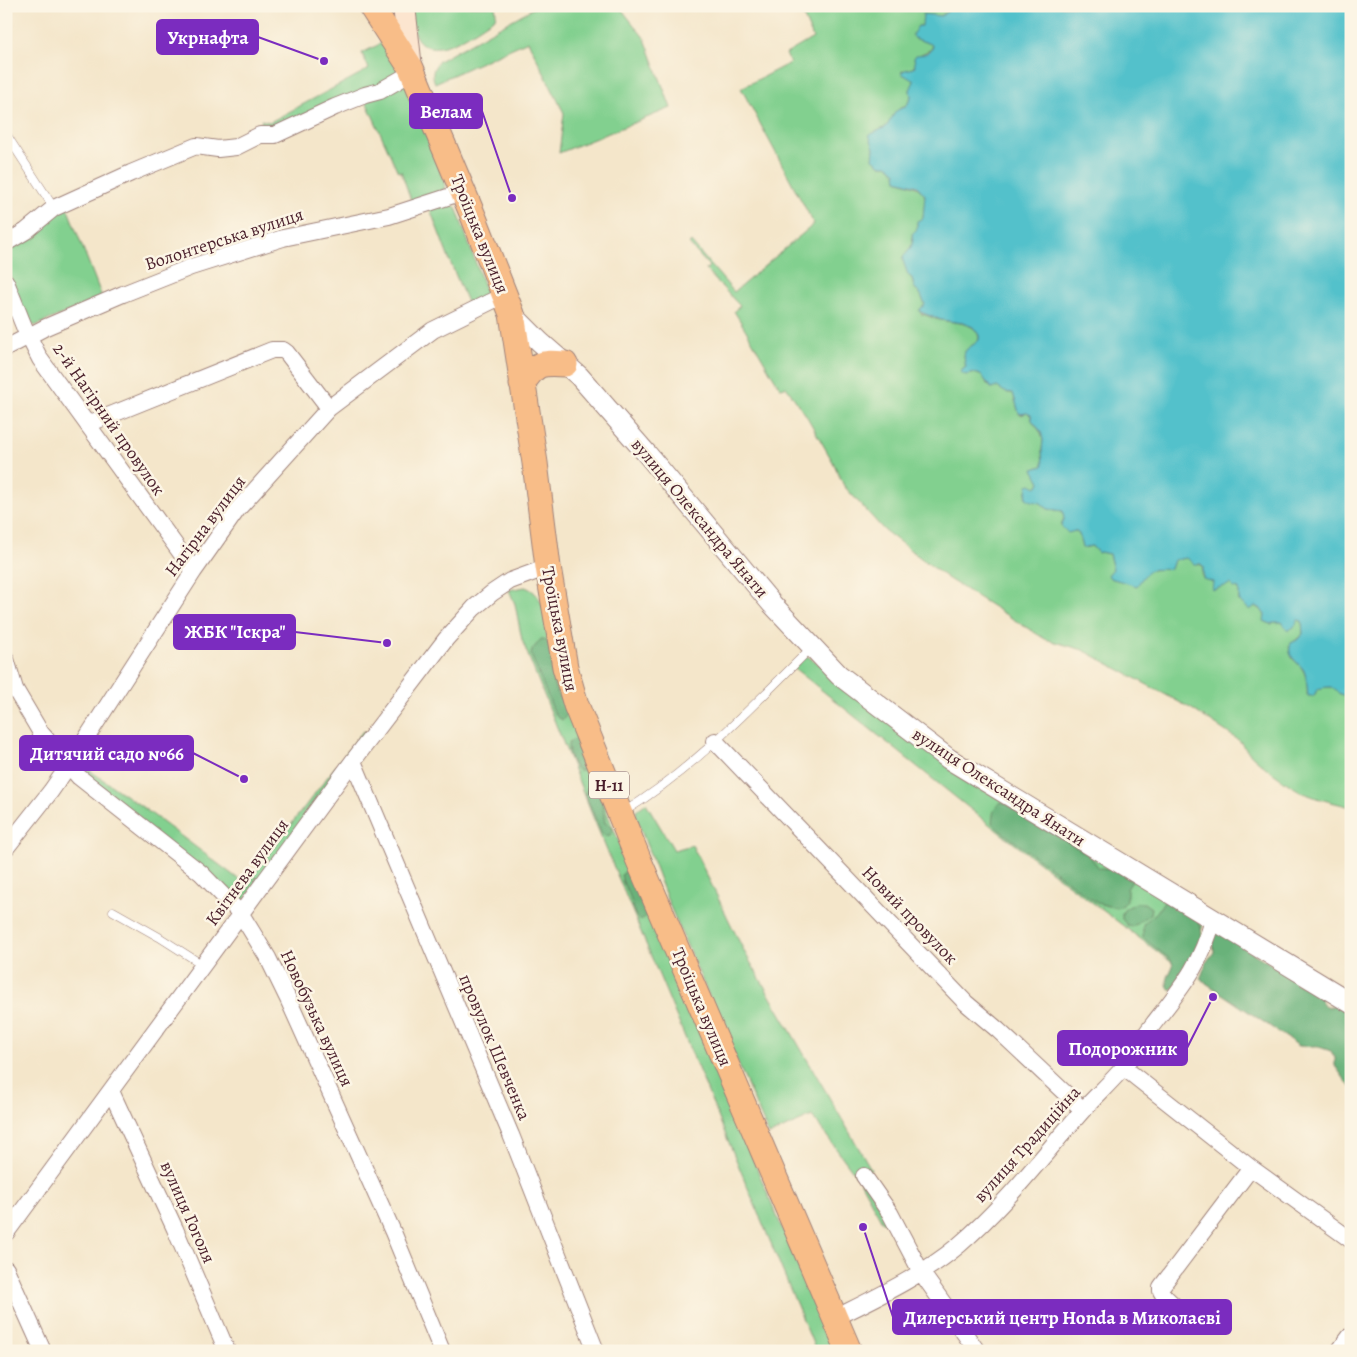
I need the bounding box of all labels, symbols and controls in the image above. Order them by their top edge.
callout: Укрнафта [157,20,258,54]
text: Укрнафта [167,25,249,51]
callout: Велам [410,94,482,128]
text: Велам [420,99,472,125]
street label: Троїцька вулиця [445,171,515,297]
street label: Волонтерська вулиця [142,202,306,276]
street label: 2-й Нагірний провулок [47,338,171,500]
street label: вулиця Олександра Янати [626,433,774,603]
street label: Нагірна вулиця [159,471,251,581]
street label: Троїцька вулиця [536,565,584,693]
callout: ЖБК "Іскра" [174,615,295,649]
text: ЖБК "Іскра" [184,619,286,645]
street label: вулиця Олександра Янати [908,722,1090,852]
callout: Дитячий садо №66 [20,736,193,770]
text: Дитячий садо №66 [30,741,184,767]
road number: Н-11 [589,772,629,798]
street label: Квітнева вулиця [200,814,294,930]
street label: Новий провулок [857,860,963,970]
street label: Троїцька вулиця [666,944,738,1070]
street label: Новобузька вулиця [275,946,359,1090]
street label: провулок Шевченка [453,970,537,1124]
callout: Подорожник [1058,1031,1187,1065]
text: Подорожник [1068,1036,1178,1062]
street label: вулиця Традиційна [968,1080,1086,1208]
street label: вулиця Гоголя [155,1157,221,1267]
callout: Дилерський центр Honda в Миколаєві [893,1300,1231,1334]
text: Дилерський центр Honda в Миколаєві [903,1305,1221,1331]

